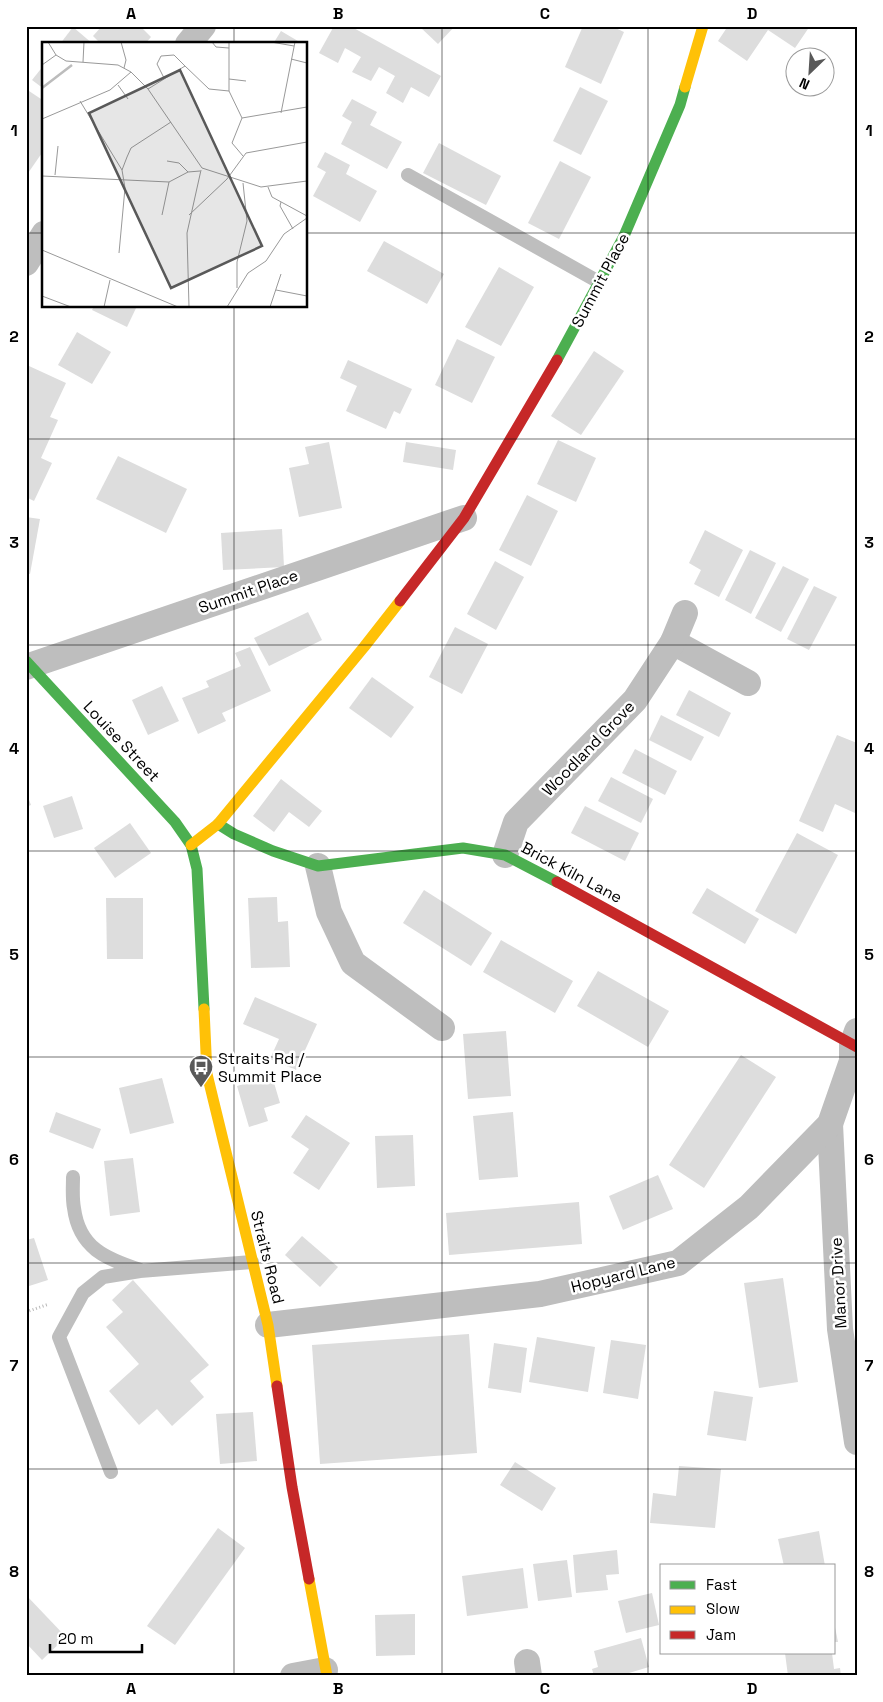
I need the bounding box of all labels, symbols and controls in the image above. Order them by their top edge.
text: A [126,3,136,24]
text: B [333,3,343,24]
text: C [540,3,550,24]
text: D [747,3,757,24]
inset map [42,42,308,308]
north arrow [786,48,836,98]
text: N [796,74,813,94]
text: 1 [10,120,18,141]
text: 1 [865,120,873,141]
street label: Summit Place [567,229,634,331]
text: 2 [9,326,19,347]
text: 2 [864,326,874,347]
text: 3 [9,532,19,553]
text: 3 [864,532,874,553]
street label: Summit Place [196,565,301,618]
street label: Louise Street [79,696,165,786]
street label: Woodland Grove [537,696,639,801]
text: 4 [9,738,19,759]
text: 4 [864,738,874,759]
street label: Brick Kiln Lane [518,837,626,908]
text: 5 [9,944,19,965]
text: 5 [864,944,874,965]
place label: Straits Rd / Summit Place [218,1048,322,1087]
bus stop icon: Straits Rd / Summit Place [188,1054,214,1088]
text: 6 [9,1149,19,1170]
text: 6 [864,1149,874,1170]
street label: Straits Road [246,1208,289,1306]
street label: Manor Drive [826,1237,851,1329]
street label: Hopyard Lane [569,1251,678,1298]
text: 7 [10,1355,19,1376]
text: 7 [865,1355,874,1376]
text: 8 [9,1561,19,1582]
text: 8 [864,1561,874,1582]
legend [660,1564,836,1654]
text: Fast [706,1575,737,1594]
text: Slow [706,1599,740,1618]
scale bar [50,1622,142,1654]
text: Jam [706,1625,736,1644]
text: 20 m [58,1629,93,1648]
text: A [126,1678,136,1699]
text: B [333,1678,343,1699]
text: C [540,1678,550,1699]
text: D [747,1678,757,1699]

